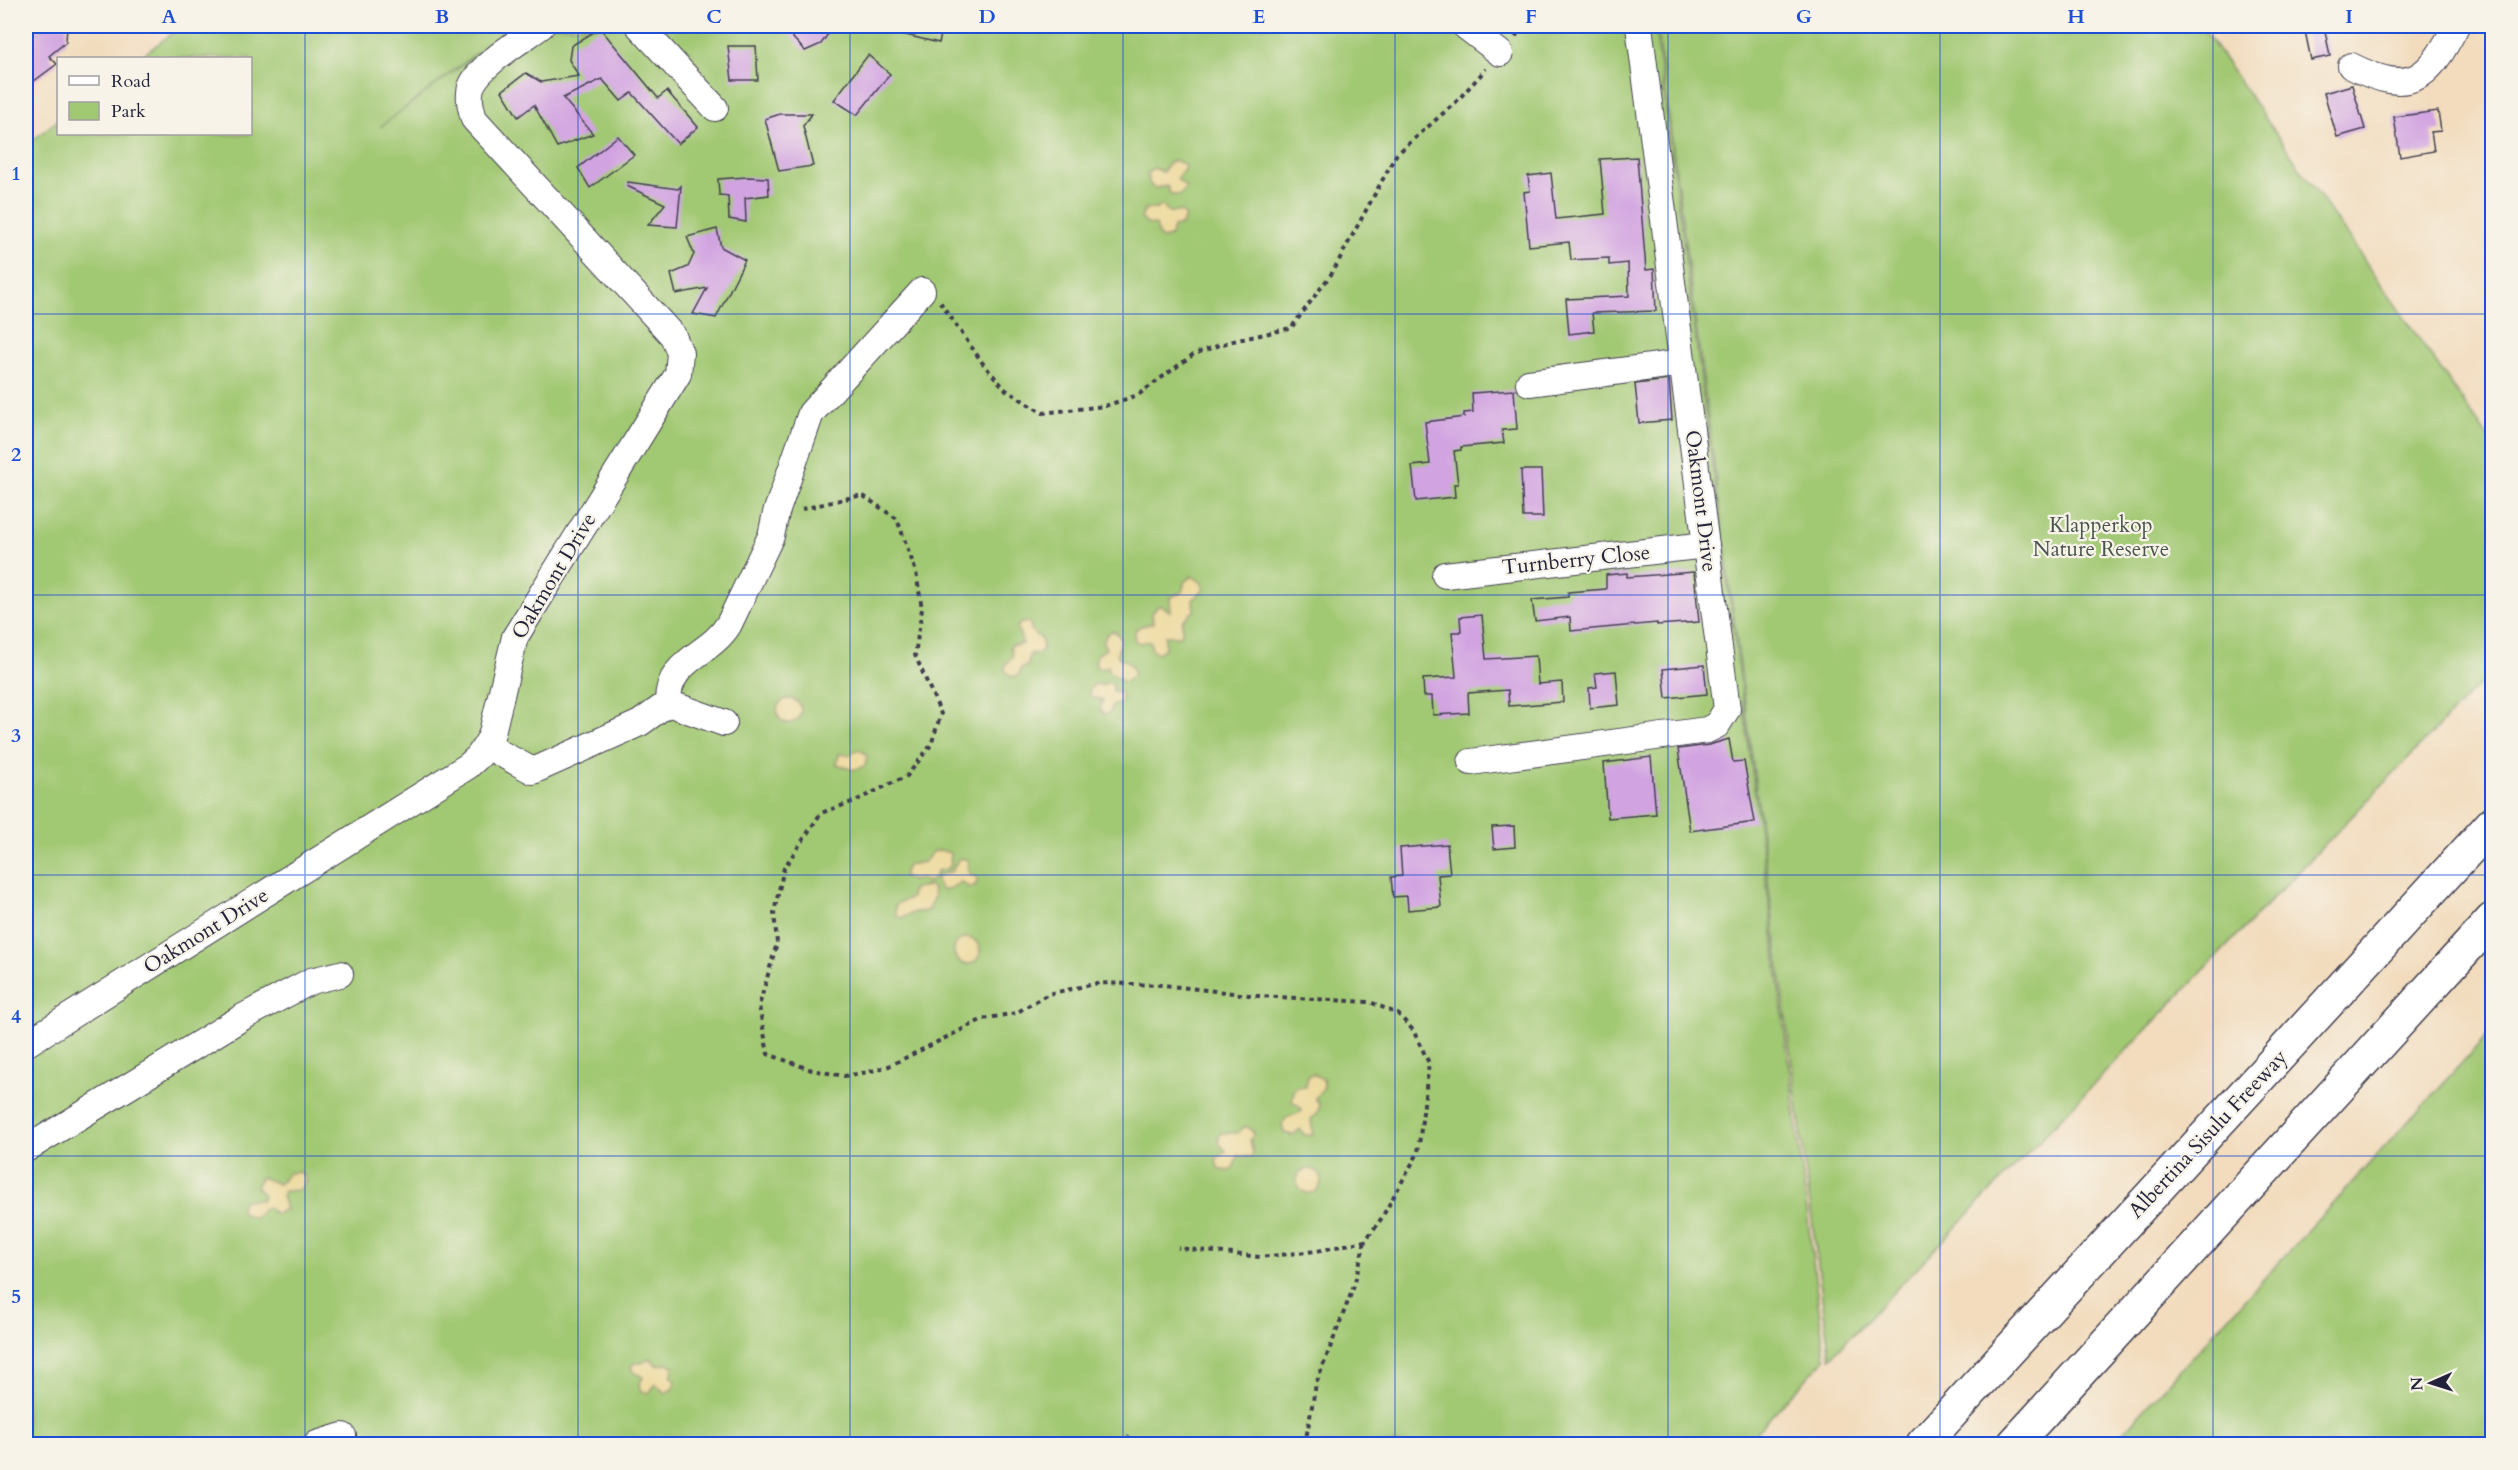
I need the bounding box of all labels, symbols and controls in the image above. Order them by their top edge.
text: A [161,3,177,30]
text: B [435,3,449,30]
text: C [706,3,722,30]
text: D [978,3,996,30]
text: E [1253,3,1265,30]
text: F [1525,3,1537,30]
text: G [1796,3,1812,30]
text: H [2067,3,2085,30]
text: I [2345,3,2353,30]
legend [57,57,252,135]
text: Road [111,69,151,94]
text: Park [111,99,146,124]
text: 1 [11,160,21,187]
street label: Oakmont Drive [1678,428,1724,574]
text: 2 [11,441,21,468]
street label: Oakmont Drive [505,507,603,645]
park label: Klapperkop Nature Reserve [2033,511,2169,564]
street label: Turnberry Close [1501,538,1651,582]
text: 3 [11,722,21,749]
street label: Oakmont Drive [138,881,274,981]
text: 4 [11,1003,21,1030]
street label: Albertina Sisulu Freeway [2122,1043,2294,1225]
text: 5 [11,1283,21,1310]
north arrow [2401,1353,2461,1413]
text: N [2406,1376,2428,1391]

